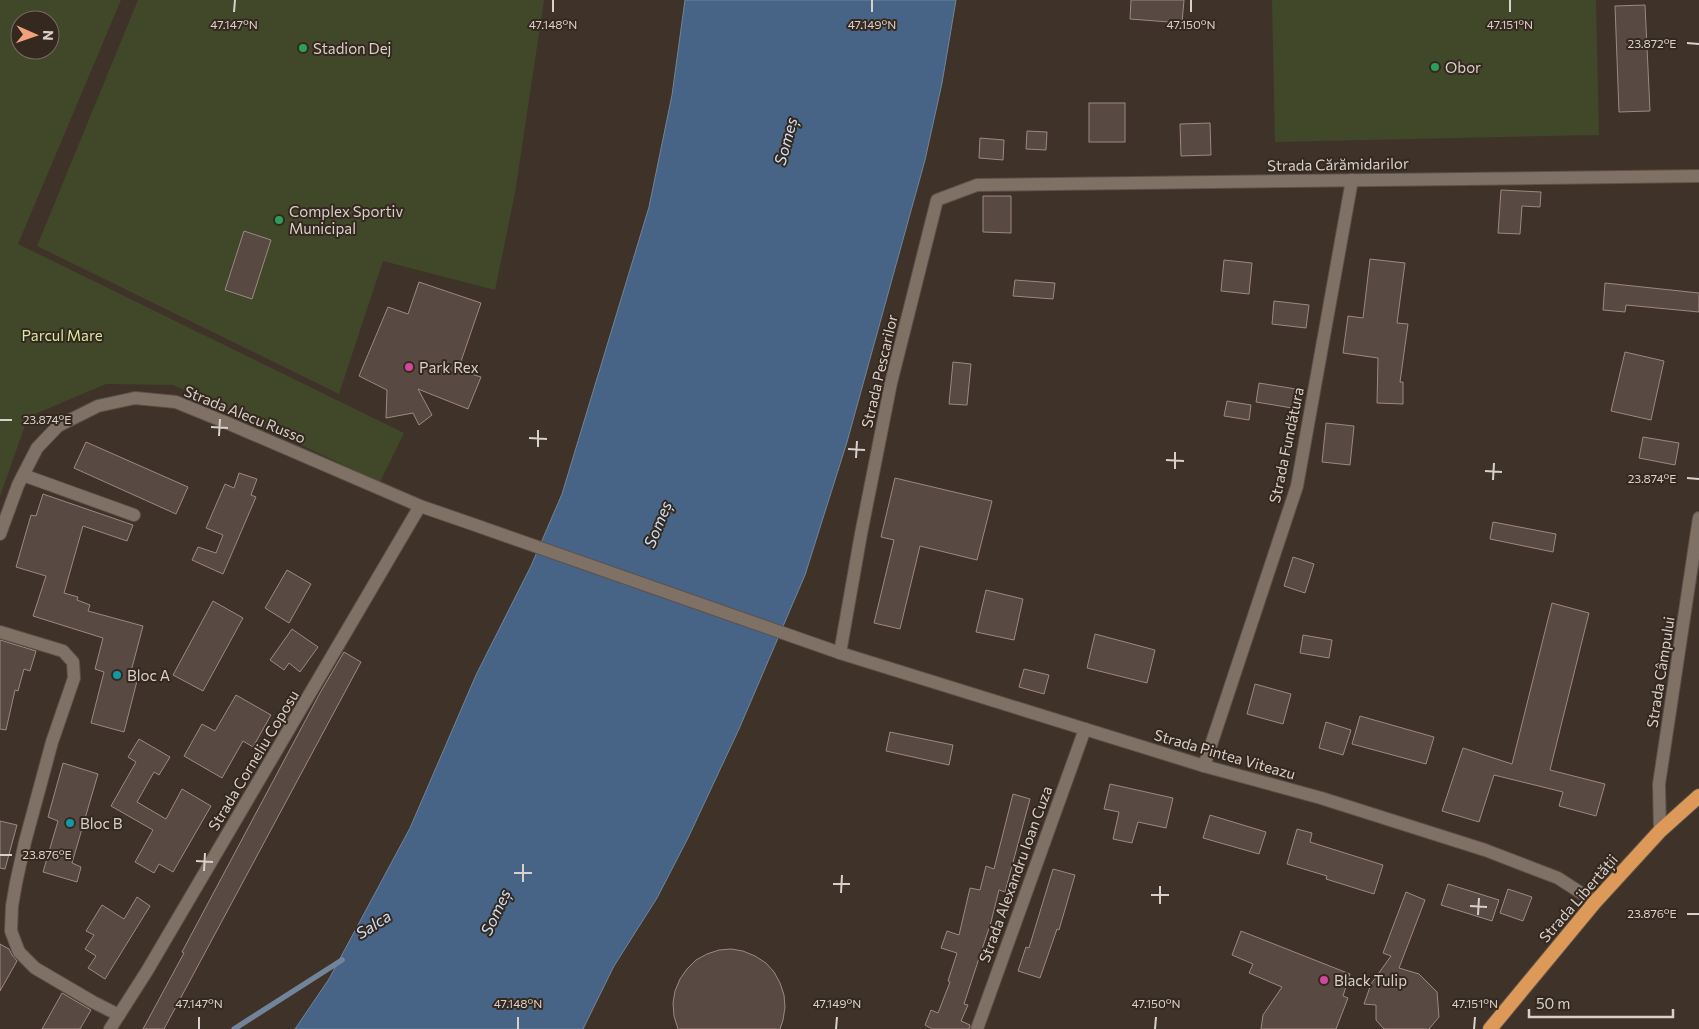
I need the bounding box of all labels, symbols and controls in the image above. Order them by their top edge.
north arrow [10,10,60,60]
text: 47.147°N [210,17,258,31]
text: 47.148°N [529,17,577,31]
text: 47.149°N [848,17,896,31]
text: 47.150°N [1167,17,1215,31]
text: 47.151°N [1487,17,1533,31]
text: N [40,30,57,41]
text: 23.872°E [1627,36,1677,50]
place label: Stadion Dej [313,39,391,57]
marker: Stadion Dej [297,42,309,54]
place label: Obor [1445,58,1481,76]
marker: Obor [1429,61,1441,73]
water label: Someș [770,115,802,167]
street label: Strada Cărămidarilor [1267,154,1409,174]
place label: Complex Sportiv Municipal [289,202,403,237]
marker: Complex Sportiv Municipal [273,214,285,226]
street label: Strada Pescarilor [857,313,901,429]
park label: Parcul Mare [21,326,103,344]
place label: Park Rex [419,358,479,376]
marker: Park Rex [403,361,415,373]
street label: Strada Alecu Russo [182,381,308,447]
street label: Strada Fundătura [1265,385,1307,505]
text: 23.874°E [23,412,71,426]
text: 23.874°E [1628,471,1676,485]
water label: Someș [639,498,677,551]
street label: Strada Câmpului [1642,615,1678,729]
place label: Bloc A [127,666,170,684]
marker: Bloc A [111,669,123,681]
street label: Strada Corneliu Coposu [204,687,302,833]
street label: Strada Pintea Viteazu [1152,725,1298,783]
street label: Strada Alexandru Ioan Cuza [975,783,1055,965]
place label: Bloc B [80,814,123,832]
marker: Bloc B [64,817,76,829]
text: 23.876°E [22,847,72,861]
street label: Strada Libertății [1535,850,1623,947]
water label: Someș [476,886,516,939]
water label: Salca [352,906,394,942]
text: 23.876°E [1627,906,1677,920]
place label: Black Tulip [1334,971,1407,989]
marker: Black Tulip [1318,974,1330,986]
scale bar [1529,986,1673,1018]
text: 50 m [1536,994,1570,1012]
text: 47.147°N [175,996,223,1010]
text: 47.148°N [494,996,542,1010]
text: 47.149°N [813,996,861,1010]
text: 47.150°N [1132,996,1180,1010]
text: 47.151°N [1452,996,1498,1010]

